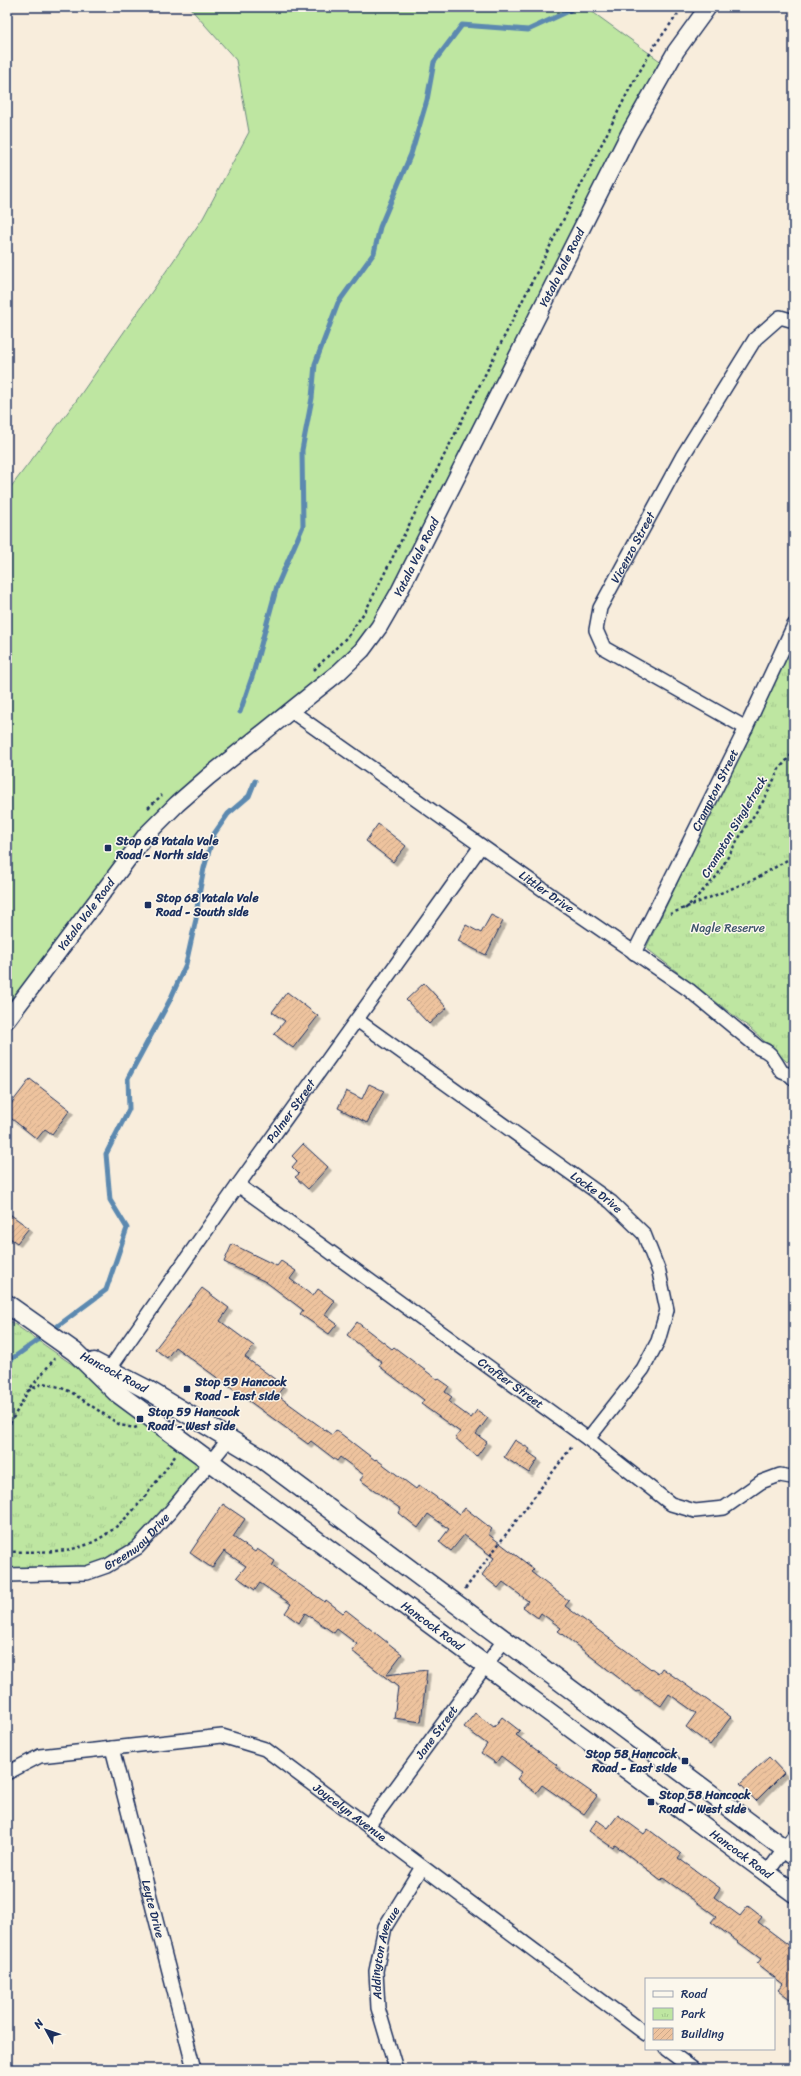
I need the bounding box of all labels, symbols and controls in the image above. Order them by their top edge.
street label: Yatala Vale Road [533,223,592,311]
street label: Vicenzo Street [604,507,662,587]
street label: Yatala Vale Road [387,512,446,600]
street label: Crampton Street [685,745,745,835]
street label: Crampton Singletrack [695,772,773,882]
place label: Stop 68 Yatala Vale Road - North side [115,830,219,866]
marker: Stop 68 Yatala Vale Road - North side [103,843,113,853]
street label: Littler Drive [514,865,579,919]
street label: Yatala Vale Road [52,872,122,955]
place label: Stop 68 Yatala Vale Road - South side [155,887,259,923]
marker: Stop 68 Yatala Vale Road - South side [143,900,153,910]
park label: Nagle Reserve [691,917,765,939]
street label: Palmer Street [260,1073,322,1148]
street label: Locke Drive [566,1165,628,1219]
street label: Hancock Road [76,1345,152,1399]
street label: Crafter Street [473,1351,548,1415]
place label: Stop 59 Hancock Road - East side [194,1371,287,1407]
marker: Stop 59 Hancock Road - East side [182,1384,192,1394]
place label: Stop 59 Hancock Road - West side [147,1401,240,1437]
marker: Stop 59 Hancock Road - West side [135,1414,145,1424]
street label: Greenway Drive [99,1508,175,1577]
street label: Hancock Road [396,1595,469,1657]
street label: Jane Street [409,1701,464,1765]
place label: Stop 58 Hancock Road - East side [585,1743,678,1779]
marker: Stop 58 Hancock Road - East side [680,1756,690,1766]
street label: Joycelyn Avenue [307,1777,392,1848]
place label: Stop 58 Hancock Road - West side [658,1784,751,1820]
marker: Stop 58 Hancock Road - West side [646,1797,656,1807]
street label: Hancock Road [705,1823,778,1885]
street label: Leyte Drive [135,1877,171,1940]
street label: Addington Avenue [365,1902,406,2001]
legend [645,1978,775,2050]
text: Road [681,1983,708,2005]
text: Park [681,2003,706,2025]
north arrow [26,2010,66,2050]
text: N [28,2015,49,2034]
text: Building [681,2023,724,2045]

